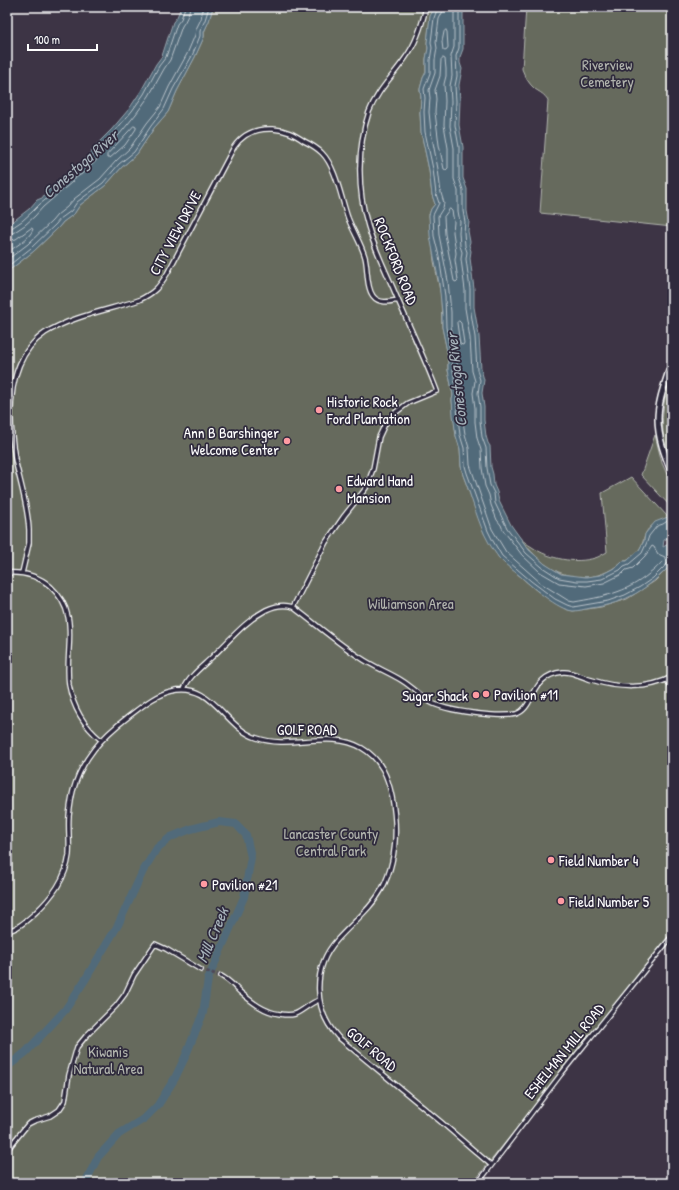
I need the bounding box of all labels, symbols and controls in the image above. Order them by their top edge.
scale bar [28,26,97,52]
text: 100 m [34,31,60,48]
park label: Riverview Cemetery [580,54,634,92]
water label: Conestoga River [37,124,124,203]
street label: CITY VIEW DRIVE [144,187,206,279]
street label: ROCKFORD ROAD [369,214,423,308]
water label: Conestoga River [440,330,472,428]
place label: Historic Rock Ford Plantation [326,391,410,429]
marker: Historic Rock Ford Plantation [314,405,324,415]
place label: Ann B Barshinger Welcome Center [184,422,279,460]
marker: Ann B Barshinger Welcome Center [282,436,292,446]
place label: Edward Hand Mansion [347,470,413,508]
marker: Edward Hand Mansion [334,484,344,494]
park label: Williamson Area [368,593,454,614]
place label: Pavilion #11 [494,684,558,705]
place label: Sugar Shack [402,685,468,706]
marker: Pavilion #11 [481,689,491,699]
marker: Sugar Shack [471,690,481,700]
street label: GOLF ROAD [277,719,338,740]
park label: Lancaster County Central Park [284,823,378,861]
place label: Field Number 4 [558,850,639,871]
marker: Field Number 4 [546,855,556,865]
place label: Pavilion #21 [212,874,277,895]
marker: Pavilion #21 [199,879,209,889]
place label: Field Number 5 [568,891,650,912]
marker: Field Number 5 [556,896,566,906]
water label: Mill Creek [191,903,234,966]
street label: ESHELMAN MILL ROAD [519,998,610,1103]
street label: GOLF ROAD [342,1022,402,1077]
park label: Kiwanis Natural Area [73,1041,143,1079]

